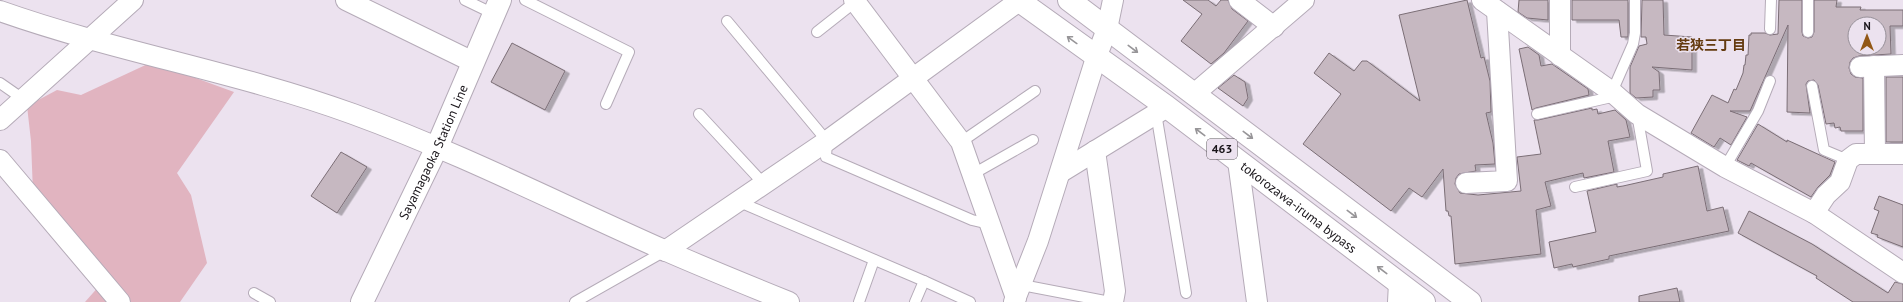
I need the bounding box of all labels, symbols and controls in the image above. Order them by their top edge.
north arrow [1847,16,1887,56]
text: N [1863,19,1871,33]
one-way arrow [1067,36,1078,44]
district label: 若狭三丁目 [1676,36,1746,54]
one-way arrow [1128,45,1139,53]
street label: Sayamagaoka Station Line [395,82,472,223]
one-way arrow [1195,128,1206,137]
one-way arrow [1243,131,1254,140]
road number: 463 [1207,139,1237,159]
street label: tokorozawa-iruma bypass [1237,158,1360,257]
one-way arrow [1347,209,1358,218]
one-way arrow [1376,266,1387,274]

